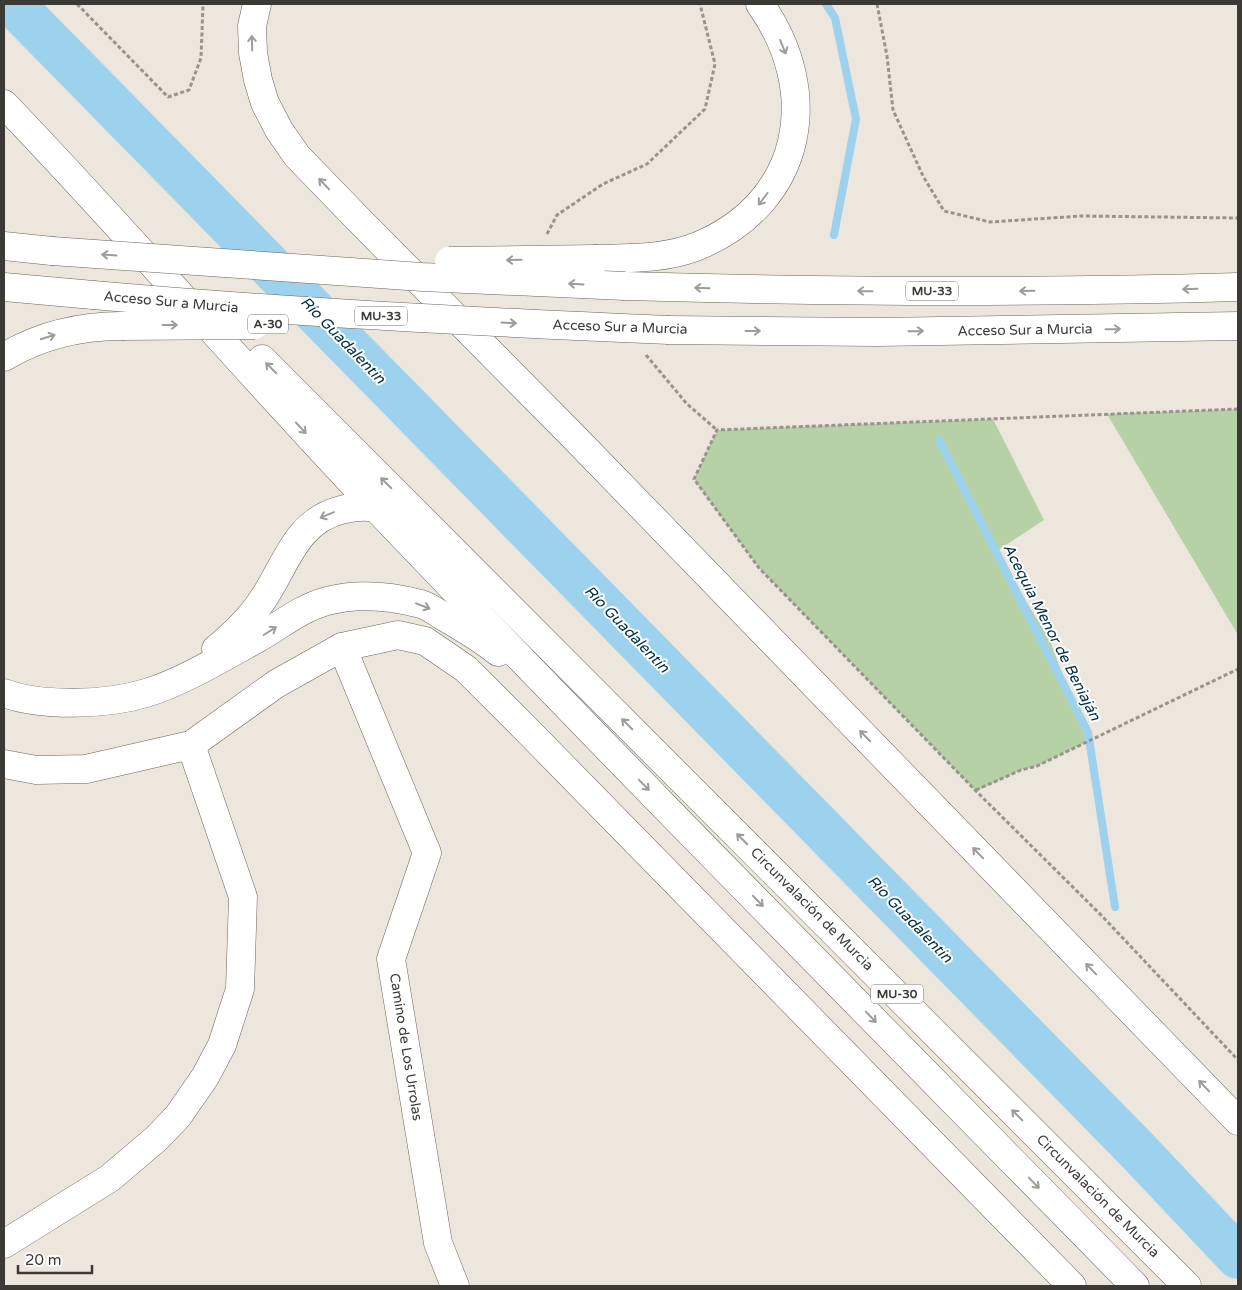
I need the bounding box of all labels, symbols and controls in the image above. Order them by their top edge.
one-way arrow [248,35,257,51]
one-way arrow [778,39,788,54]
one-way arrow [318,178,330,191]
one-way arrow [758,192,768,206]
one-way arrow [102,251,118,260]
one-way arrow [506,255,522,265]
one-way arrow [569,279,585,289]
road number: MU-33 [906,282,958,300]
one-way arrow [694,284,710,293]
one-way arrow [1182,284,1198,293]
one-way arrow [857,286,873,296]
one-way arrow [1019,286,1036,296]
street label: Acceso Sur a Murcia [103,288,239,316]
water label: Río Guadalentín [297,293,390,388]
road number: MU-33 [355,306,407,326]
road number: A-30 [248,314,288,334]
street label: Acceso Sur a Murcia [552,316,688,338]
one-way arrow [500,318,516,327]
one-way arrow [162,320,178,330]
street label: Acceso Sur a Murcia [957,320,1093,340]
one-way arrow [1104,324,1121,334]
one-way arrow [744,326,761,336]
one-way arrow [907,326,923,336]
one-way arrow [40,332,56,342]
one-way arrow [265,362,277,374]
one-way arrow [295,421,307,434]
one-way arrow [380,477,392,489]
one-way arrow [320,510,335,520]
water label: Acequia Menor de Beniaján [999,541,1105,724]
water label: Río Guadalentín [581,582,674,677]
one-way arrow [415,602,430,611]
one-way arrow [262,625,276,635]
one-way arrow [621,717,633,730]
one-way arrow [859,730,871,742]
one-way arrow [638,779,650,792]
one-way arrow [736,833,748,845]
street label: Circunvalación de Murcia [747,844,877,974]
one-way arrow [972,846,984,859]
water label: Río Guadalentín [864,872,957,967]
one-way arrow [752,895,764,908]
one-way arrow [1085,963,1097,976]
street label: Camino de Los Urrolas [386,972,426,1122]
road number: MU-30 [871,984,923,1004]
one-way arrow [865,1011,877,1023]
one-way arrow [1198,1080,1210,1092]
one-way arrow [1011,1109,1023,1121]
street label: Circunvalación de Murcia [1033,1131,1163,1261]
one-way arrow [1028,1177,1040,1190]
scale bar [18,1242,91,1274]
text: 20 m [25,1251,62,1269]

